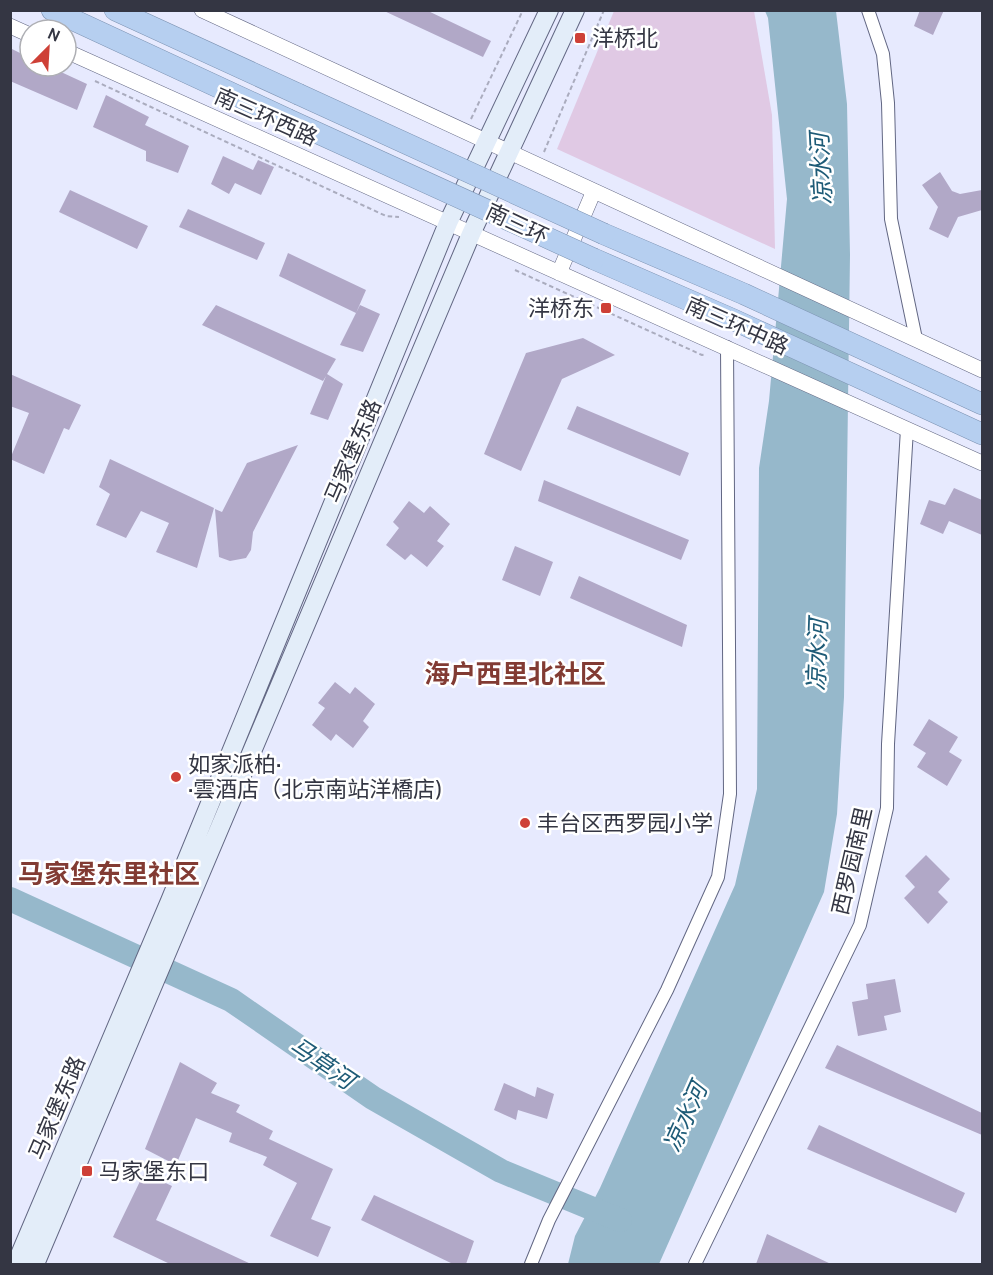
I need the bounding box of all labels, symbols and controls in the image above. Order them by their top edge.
north arrow [18,18,78,78]
text: N [45,24,63,46]
place label: 洋桥北 [592,25,658,52]
marker: 洋桥北 [573,31,587,45]
street label: 南三环西路 [210,82,322,152]
water label: 凉水河 [804,128,837,206]
street label: 南三环 [481,198,553,250]
street label: 南三环中路 [681,291,793,361]
place label: 洋桥东 [528,295,594,322]
marker: 洋桥东 [599,301,613,315]
street label: 马家堡东路 [319,395,387,507]
water label: 凉水河 [801,615,833,691]
district label: 海户西里北社区 [424,658,606,690]
place label: 如家派柏· ·雲酒店（北京南站洋橋店) [188,751,442,803]
marker: 如家派柏· ·雲酒店（北京南站洋橋店) [169,770,183,784]
street label: 西罗园南里 [826,804,878,918]
place label: 丰台区西罗园小学 [537,810,713,837]
marker: 丰台区西罗园小学 [518,816,532,830]
district label: 马家堡东里社区 [18,858,200,890]
water label: 马草河 [284,1031,363,1097]
street label: 马家堡东路 [23,1052,91,1164]
water label: 凉水河 [657,1075,715,1156]
place label: 马家堡东口 [99,1158,209,1185]
marker: 马家堡东口 [80,1164,94,1178]

